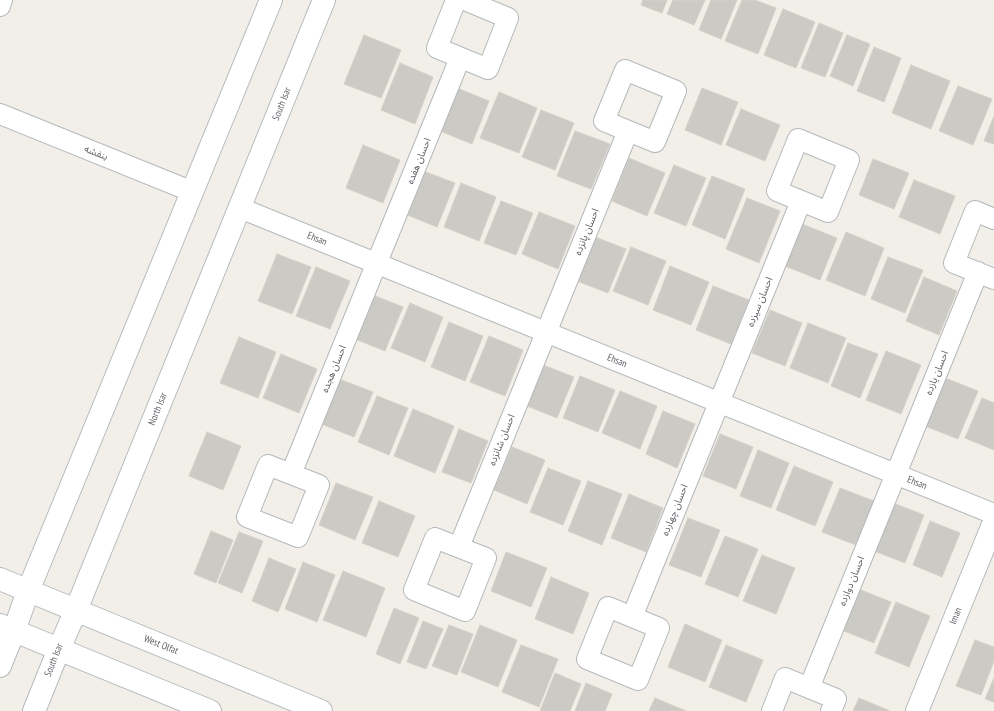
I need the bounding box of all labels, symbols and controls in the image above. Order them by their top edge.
street label: South Isar [270,86,294,122]
street label: احسان هفده [404,136,434,186]
street label: بنفشه [82,143,110,163]
street label: احسان پانزده [572,207,602,257]
street label: Ehsan [305,230,329,248]
street label: احسان سیزده [745,275,775,329]
street label: احسان هجده [319,344,349,394]
street label: احسان یازده [923,349,951,397]
street label: Ehsan [605,352,629,370]
street label: North Isar [146,391,170,427]
street label: احسان شانزده [486,412,518,468]
street label: Ehsan [905,474,929,492]
street label: احسان چهارده [659,482,691,538]
street label: احسان دوازده [837,554,867,608]
street label: Iman [947,606,965,626]
street label: West Olfat [142,633,180,657]
street label: South Isar [42,642,66,678]

